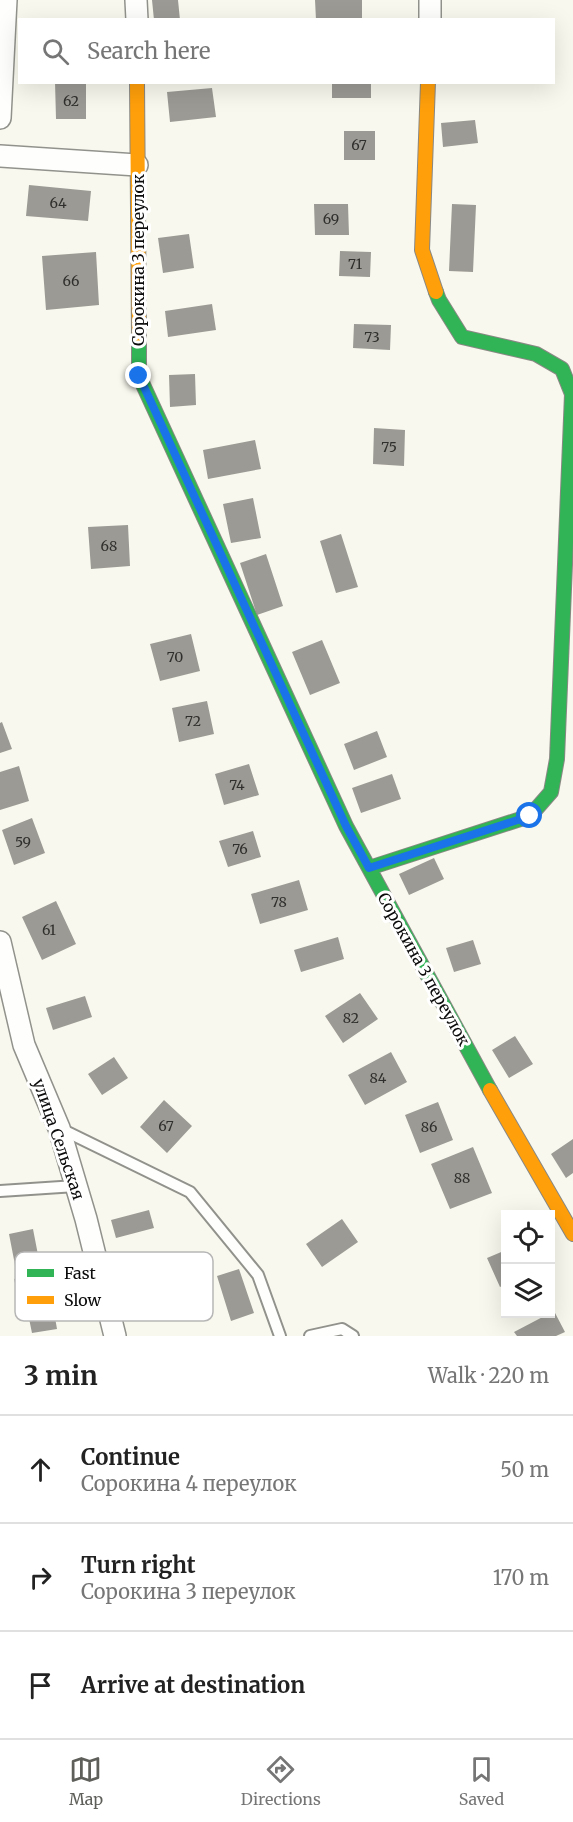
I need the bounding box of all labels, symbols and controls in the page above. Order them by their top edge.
search box [18,18,555,84]
icon: search [39,35,72,68]
text: Search here [87,37,210,65]
house number: 62 [63,92,79,110]
house number: 67 [351,136,367,154]
street label: Сорокина 3 переулок [128,174,148,346]
house number: 64 [49,194,67,212]
house number: 69 [323,210,339,228]
house number: 71 [348,255,362,273]
house number: 66 [63,272,79,290]
house number: 73 [364,328,380,346]
route end [125,362,151,388]
house number: 75 [381,438,397,456]
house number: 68 [101,537,117,555]
house number: 70 [167,648,183,666]
house number: 72 [185,712,201,730]
house number: 74 [229,776,245,794]
route start [516,802,542,828]
house number: 59 [15,833,31,851]
house number: 76 [232,840,248,858]
street label: Сорокина 3 переулок [374,889,474,1049]
house number: 78 [271,893,287,911]
house number: 61 [42,921,56,939]
house number: 82 [343,1009,359,1027]
house number: 84 [370,1069,387,1087]
street label: улица Сельская [29,1076,89,1202]
house number: 67 [158,1117,174,1135]
house number: 86 [421,1118,437,1136]
house number: 88 [454,1169,470,1187]
map controls [501,1210,555,1318]
button: locate [501,1210,555,1264]
legend [15,1252,213,1321]
text: Fast [64,1263,97,1283]
button: layers [501,1264,555,1318]
text: Slow [64,1290,102,1310]
text: 3 min [24,1359,98,1392]
text: Walk · 220 m [428,1363,549,1388]
text: Continue [81,1443,180,1471]
icon: ahead [24,1453,57,1486]
text: 50 m [500,1457,549,1482]
text: Сорокина 4 переулок [81,1471,297,1496]
text: Turn right [81,1551,195,1579]
icon: right [24,1561,57,1594]
text: 170 m [493,1565,549,1590]
text: Сорокина 3 переулок [81,1579,296,1604]
icon: arrive [24,1669,57,1702]
text: Arrive at destination [81,1671,305,1699]
tab: Map [69,1753,103,1809]
tab: Directions [241,1753,321,1809]
tab: Saved [459,1753,504,1809]

